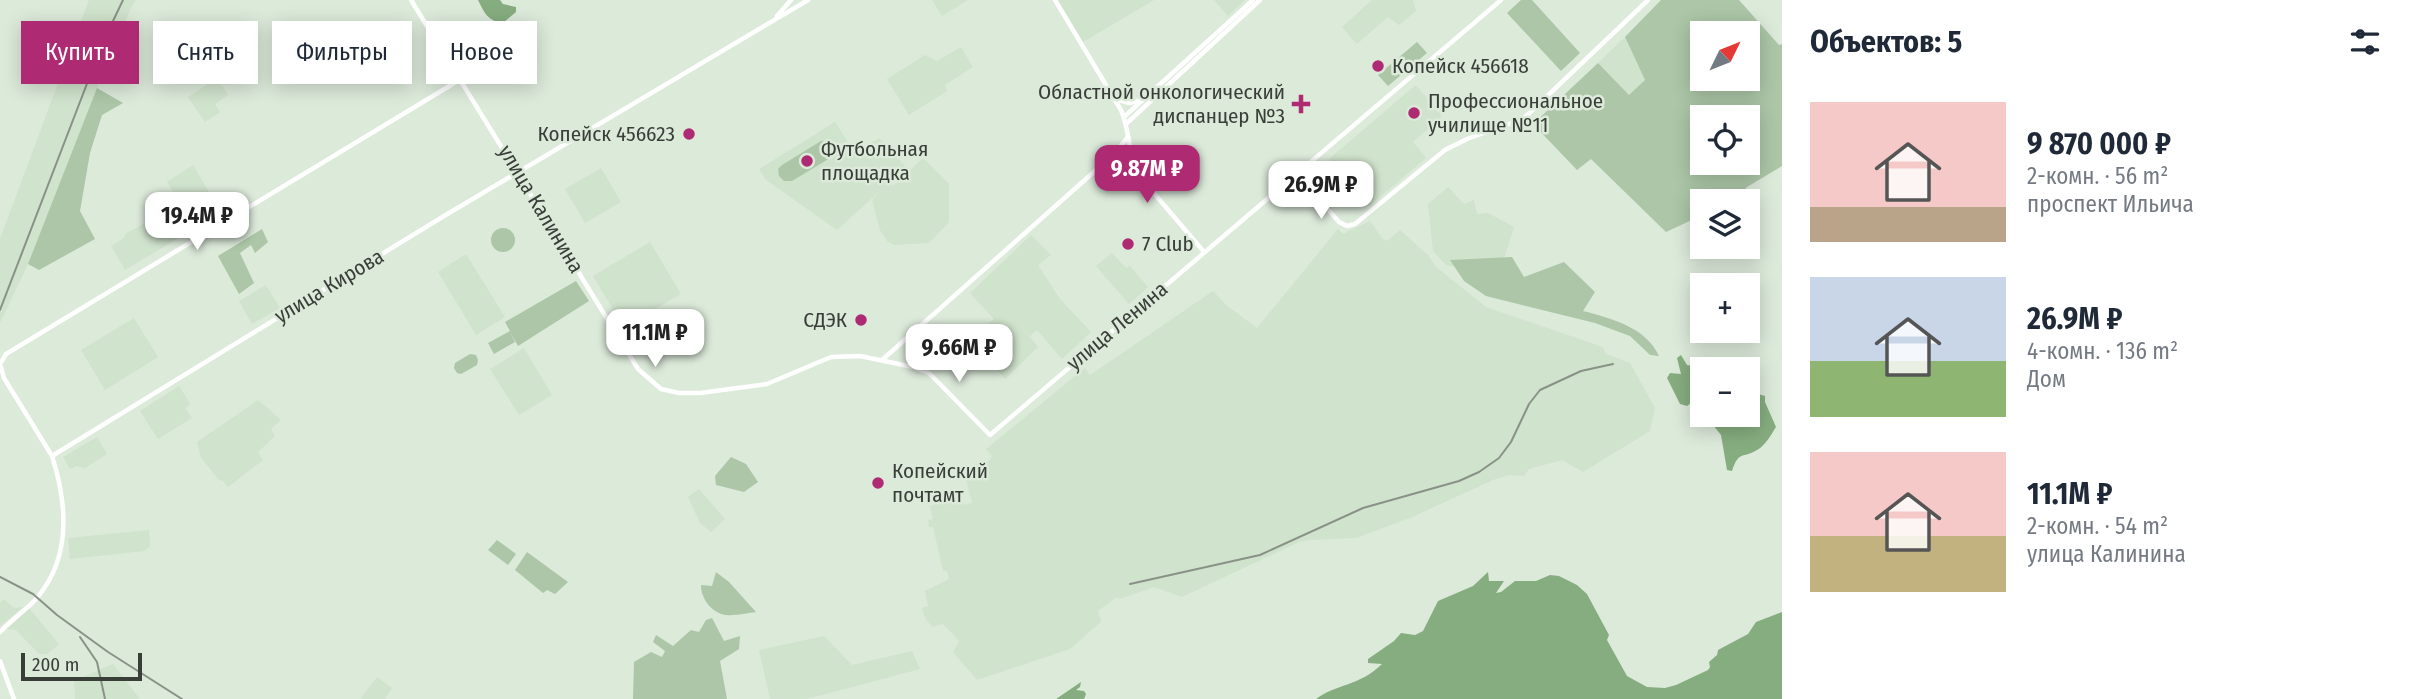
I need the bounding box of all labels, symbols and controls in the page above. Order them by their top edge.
chip: Купить [21,21,139,84]
chip: Снять [153,21,258,84]
chip: Фильтры [272,21,412,84]
chip: Новое [426,21,537,84]
north arrow [1690,21,1760,91]
map controls [1690,21,1760,427]
icon: filters [2346,23,2384,61]
text: Объектов: 5 [1810,24,1962,60]
place label: Копейск 456618 [1392,53,1529,79]
marker: Копейск 456618 [1370,58,1386,74]
place label: Областной онкологический диспанцер №3 [1038,79,1285,129]
place label: Профессиональное училище №11 [1428,88,1603,138]
marker: Областной онкологический диспанцер №3 [1291,94,1311,114]
marker: Профессиональное училище №11 [1406,105,1422,121]
button: locate [1690,105,1760,175]
place label: Копейск 456623 [538,121,675,147]
marker: Копейск 456623 [681,126,697,142]
text: 9 870 000 ₽ [2027,126,2171,162]
icon: home [1866,130,1950,214]
place label: Футбольная площадка [821,136,928,186]
street label: улица Калинина [493,140,589,278]
pin: 9.87M ₽ [1082,146,1212,205]
marker: Футбольная площадка [799,153,815,169]
text: 9.87M ₽ [1111,154,1183,182]
pin: 26.9M ₽ [1256,162,1386,221]
text: 2-комн. · 56 m² [2027,162,2168,190]
text: 26.9M ₽ [1284,170,1358,198]
button: layers [1690,189,1760,259]
text: проспект Ильича [2027,190,2194,218]
pin: 19.4M ₽ [132,192,262,252]
text: 19.4M ₽ [161,201,233,229]
place label: 7 Club [1142,231,1194,257]
marker: 7 Club [1120,236,1136,252]
street label: улица Кирова [270,243,388,329]
button: + [1690,273,1760,343]
street label: улица Ленина [1061,276,1173,376]
text: 26.9M ₽ [2027,301,2122,337]
icon: home [1866,305,1950,389]
place label: СДЭК [803,307,848,333]
pin: 11.1M ₽ [590,310,720,369]
marker: СДЭК [853,312,869,328]
text: 11.1M ₽ [622,318,688,346]
pin: 9.66M ₽ [894,324,1024,384]
text: 9.66M ₽ [922,333,996,361]
text: 4-комн. · 136 m² [2027,337,2178,365]
button: − [1690,357,1760,427]
text: Дом [2027,365,2066,393]
place label: Копейский почтамт [892,458,988,508]
marker: Копейский почтамт [870,475,886,491]
text: 11.1M ₽ [2027,476,2112,512]
icon: home [1866,480,1950,564]
text: 2-комн. · 54 m² [2027,512,2168,540]
text: улица Калинина [2027,540,2186,568]
scale bar [21,650,142,682]
text: 200 m [32,653,79,676]

